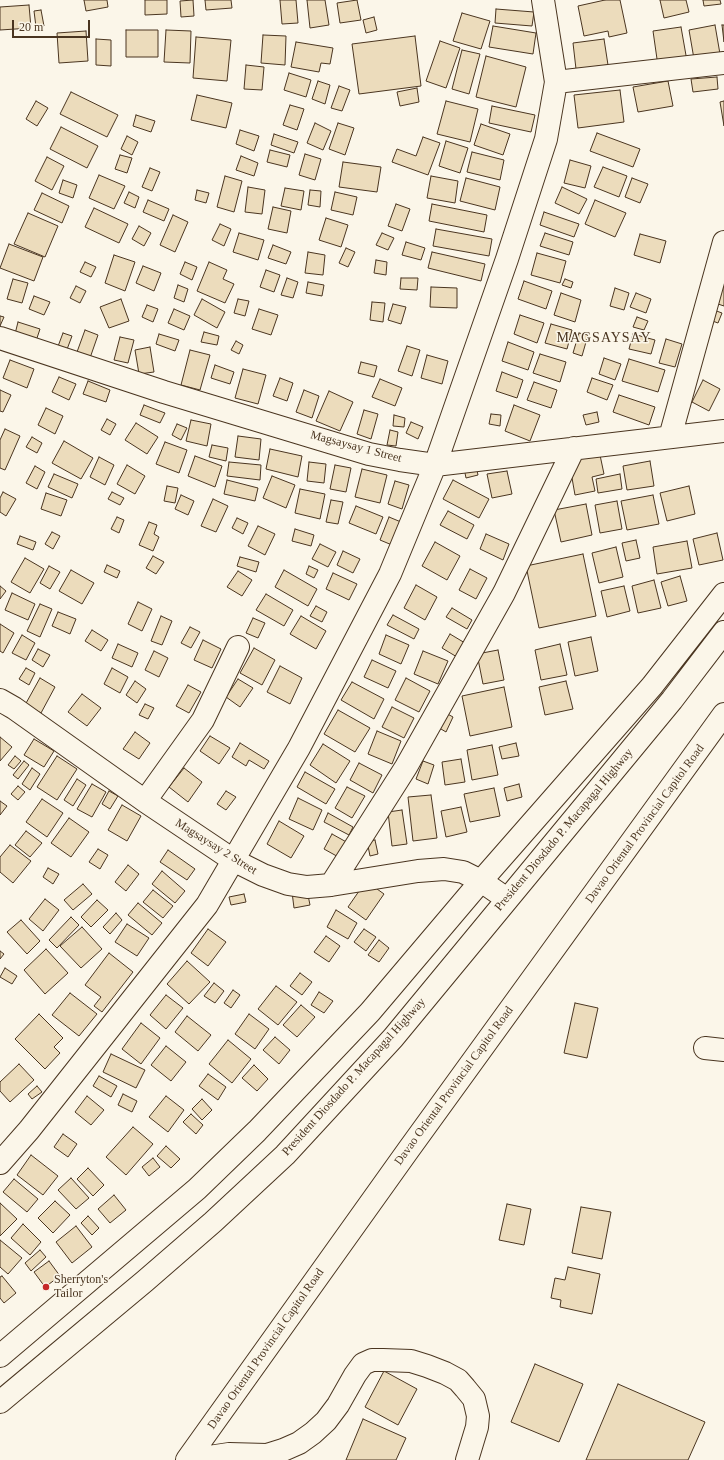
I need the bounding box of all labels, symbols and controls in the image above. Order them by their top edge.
scale bar [14,12,92,38]
text: 20 m [19,20,43,34]
district label: MAGSAYSAY [556,330,652,346]
street label: Magsaysay 1 Street [309,428,403,466]
street label: Davao Oriental Provincial Capitol Road [583,742,707,906]
street label: President Diosdado P. Macapagal Highway [492,746,636,914]
street label: Magsaysay 2 Street [172,816,260,878]
street label: President Diosdado P. Macapagal Highway [279,995,429,1159]
street label: Davao Oriental Provincial Capitol Road [392,1004,516,1168]
street label: Davao Oriental Provincial Capitol Road [205,1266,327,1432]
place label: Sherryton's Tailor [54,1273,108,1301]
marker: Sherryton's Tailor [41,1282,51,1292]

